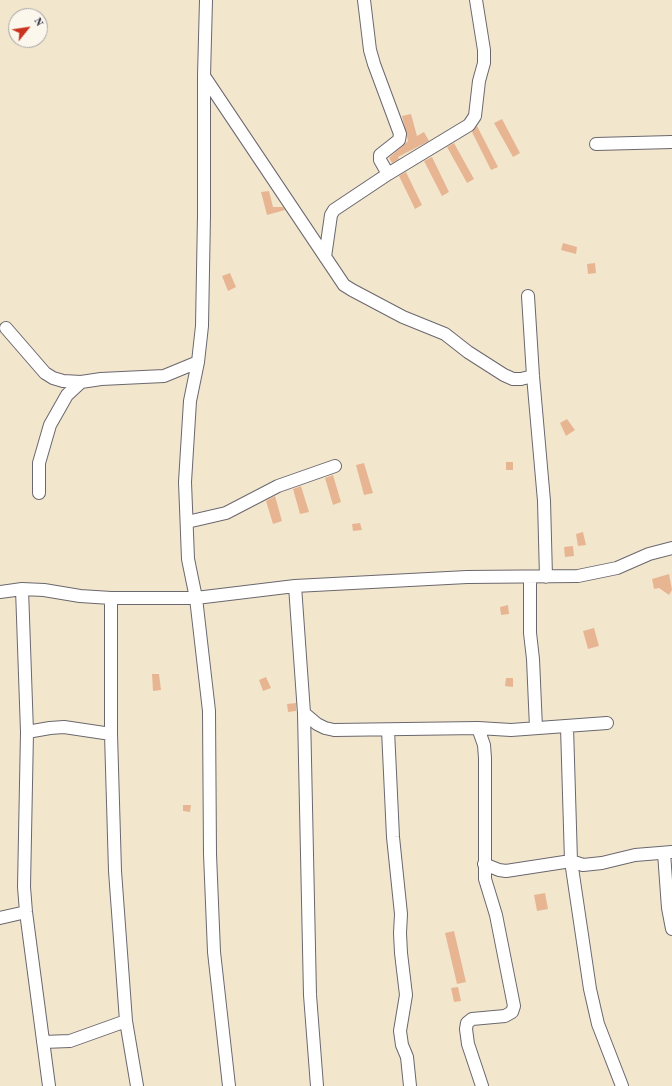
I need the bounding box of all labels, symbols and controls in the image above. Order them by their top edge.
north arrow [8,8,48,48]
text: N [31,16,45,29]

